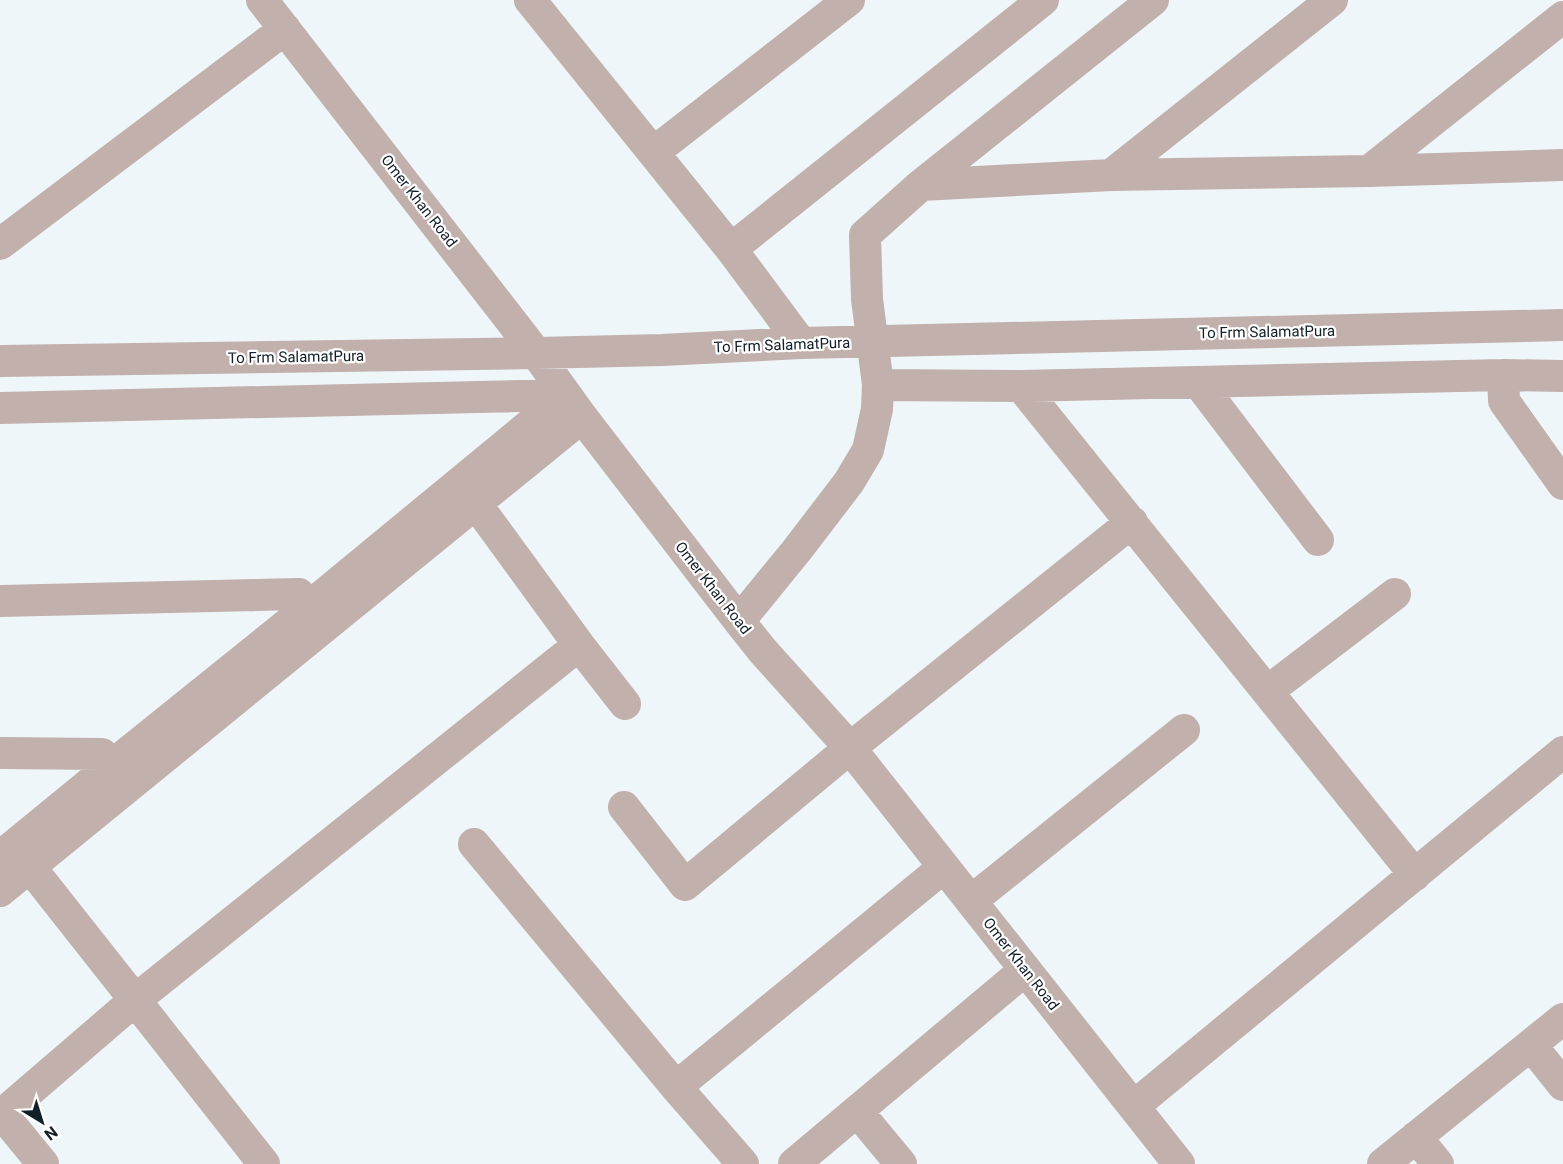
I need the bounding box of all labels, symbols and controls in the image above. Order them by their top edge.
street label: Omer Khan Road [377,151,461,251]
street label: To Frm SalamatPura [1199,322,1335,342]
street label: To Frm SalamatPura [714,334,850,356]
street label: To Frm SalamatPura [228,347,364,367]
street label: Omer Khan Road [671,538,755,638]
street label: Omer Khan Road [979,914,1063,1014]
north arrow [12,1092,72,1152]
text: N [41,1122,61,1144]

